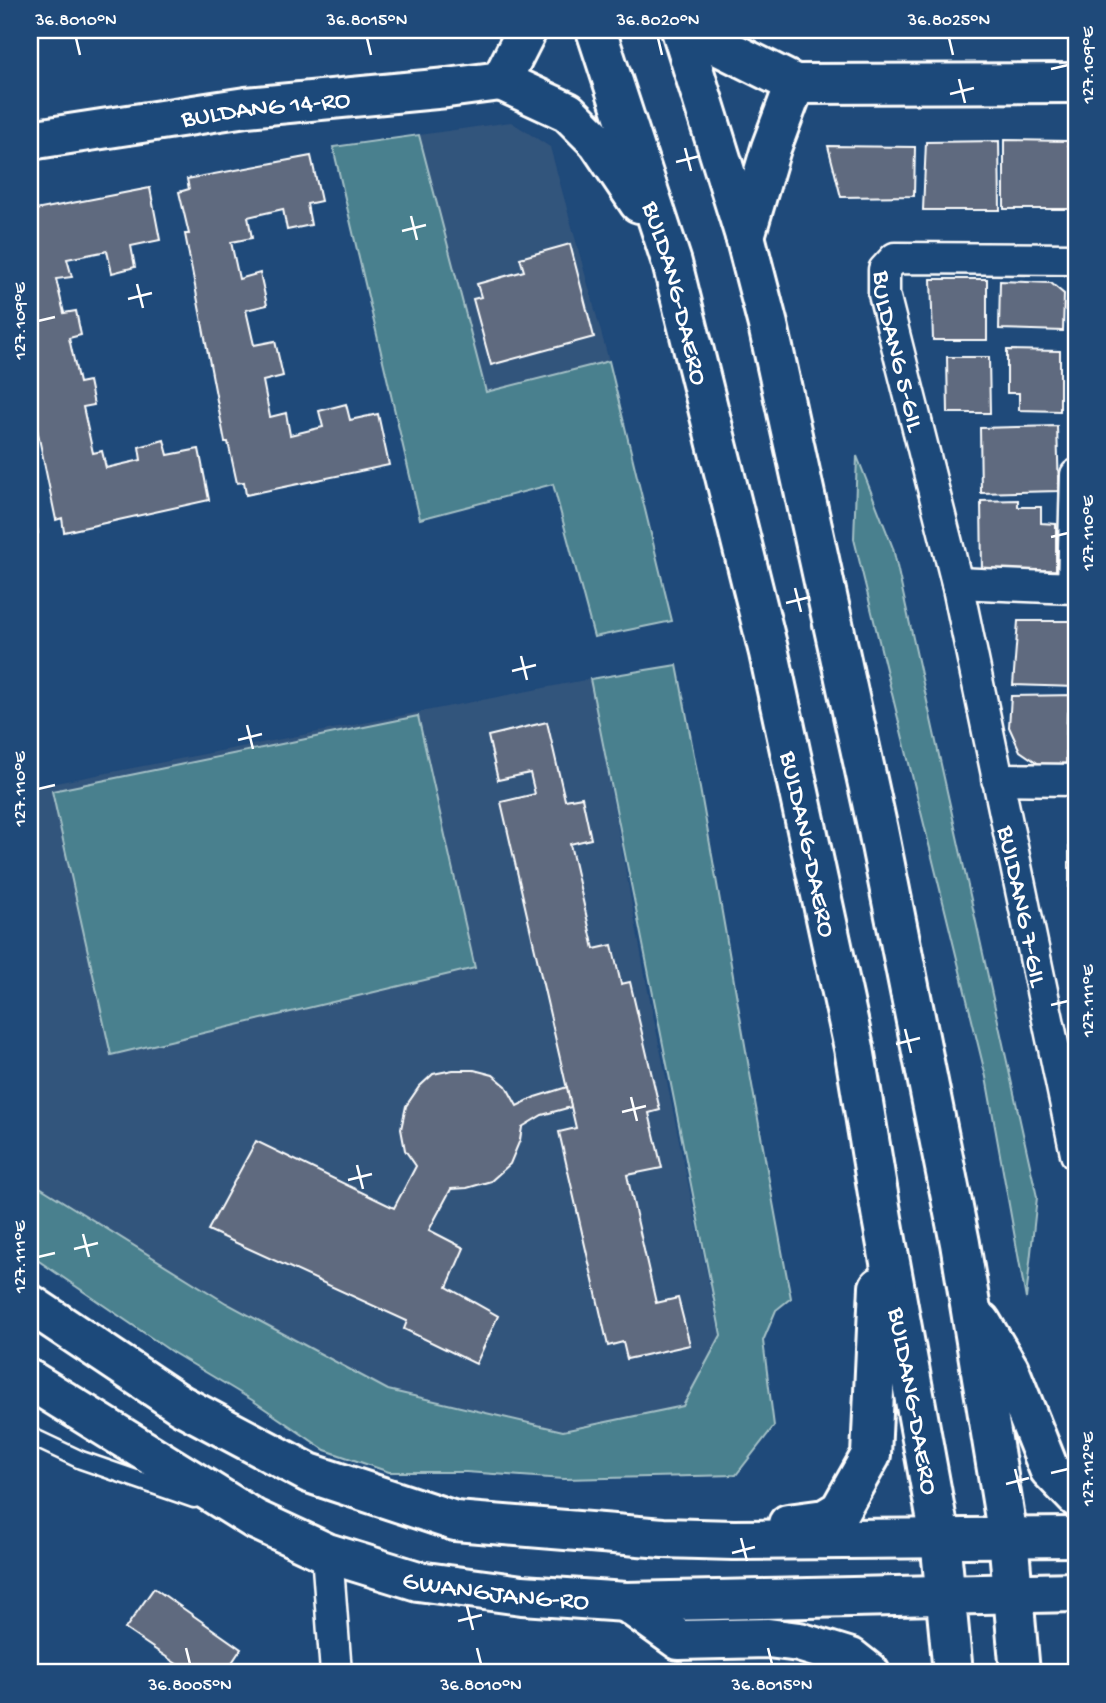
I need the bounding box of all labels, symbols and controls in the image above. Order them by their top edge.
text: 36.8010°N [34,11,117,32]
text: 36.8015°N [326,11,407,32]
text: 36.8020°N [615,11,700,32]
text: 36.8025°N [907,11,990,32]
text: 127.109°E [1079,26,1100,104]
street label: BULDANG 14-RO [179,86,352,137]
street label: BULDANG-DAERO [633,197,713,389]
street label: BULDANG 5-GIL [864,270,929,437]
text: 127.109°E [11,282,32,360]
text: 127.110°E [1079,495,1100,572]
street label: BULDANG-DAERO [770,748,841,941]
text: 127.110°E [11,751,32,828]
street label: BULDANG 7-GIL [988,822,1052,991]
text: 127.111°E [1079,964,1100,1038]
text: 127.111°E [11,1220,32,1294]
street label: BULDANG-DAERO [878,1305,943,1498]
text: 127.112°E [1079,1431,1100,1507]
street label: GWANGJANG-RO [398,1566,590,1619]
text: 36.8005°N [147,1676,232,1697]
text: 36.8010°N [439,1676,522,1697]
text: 36.8015°N [731,1676,812,1697]

